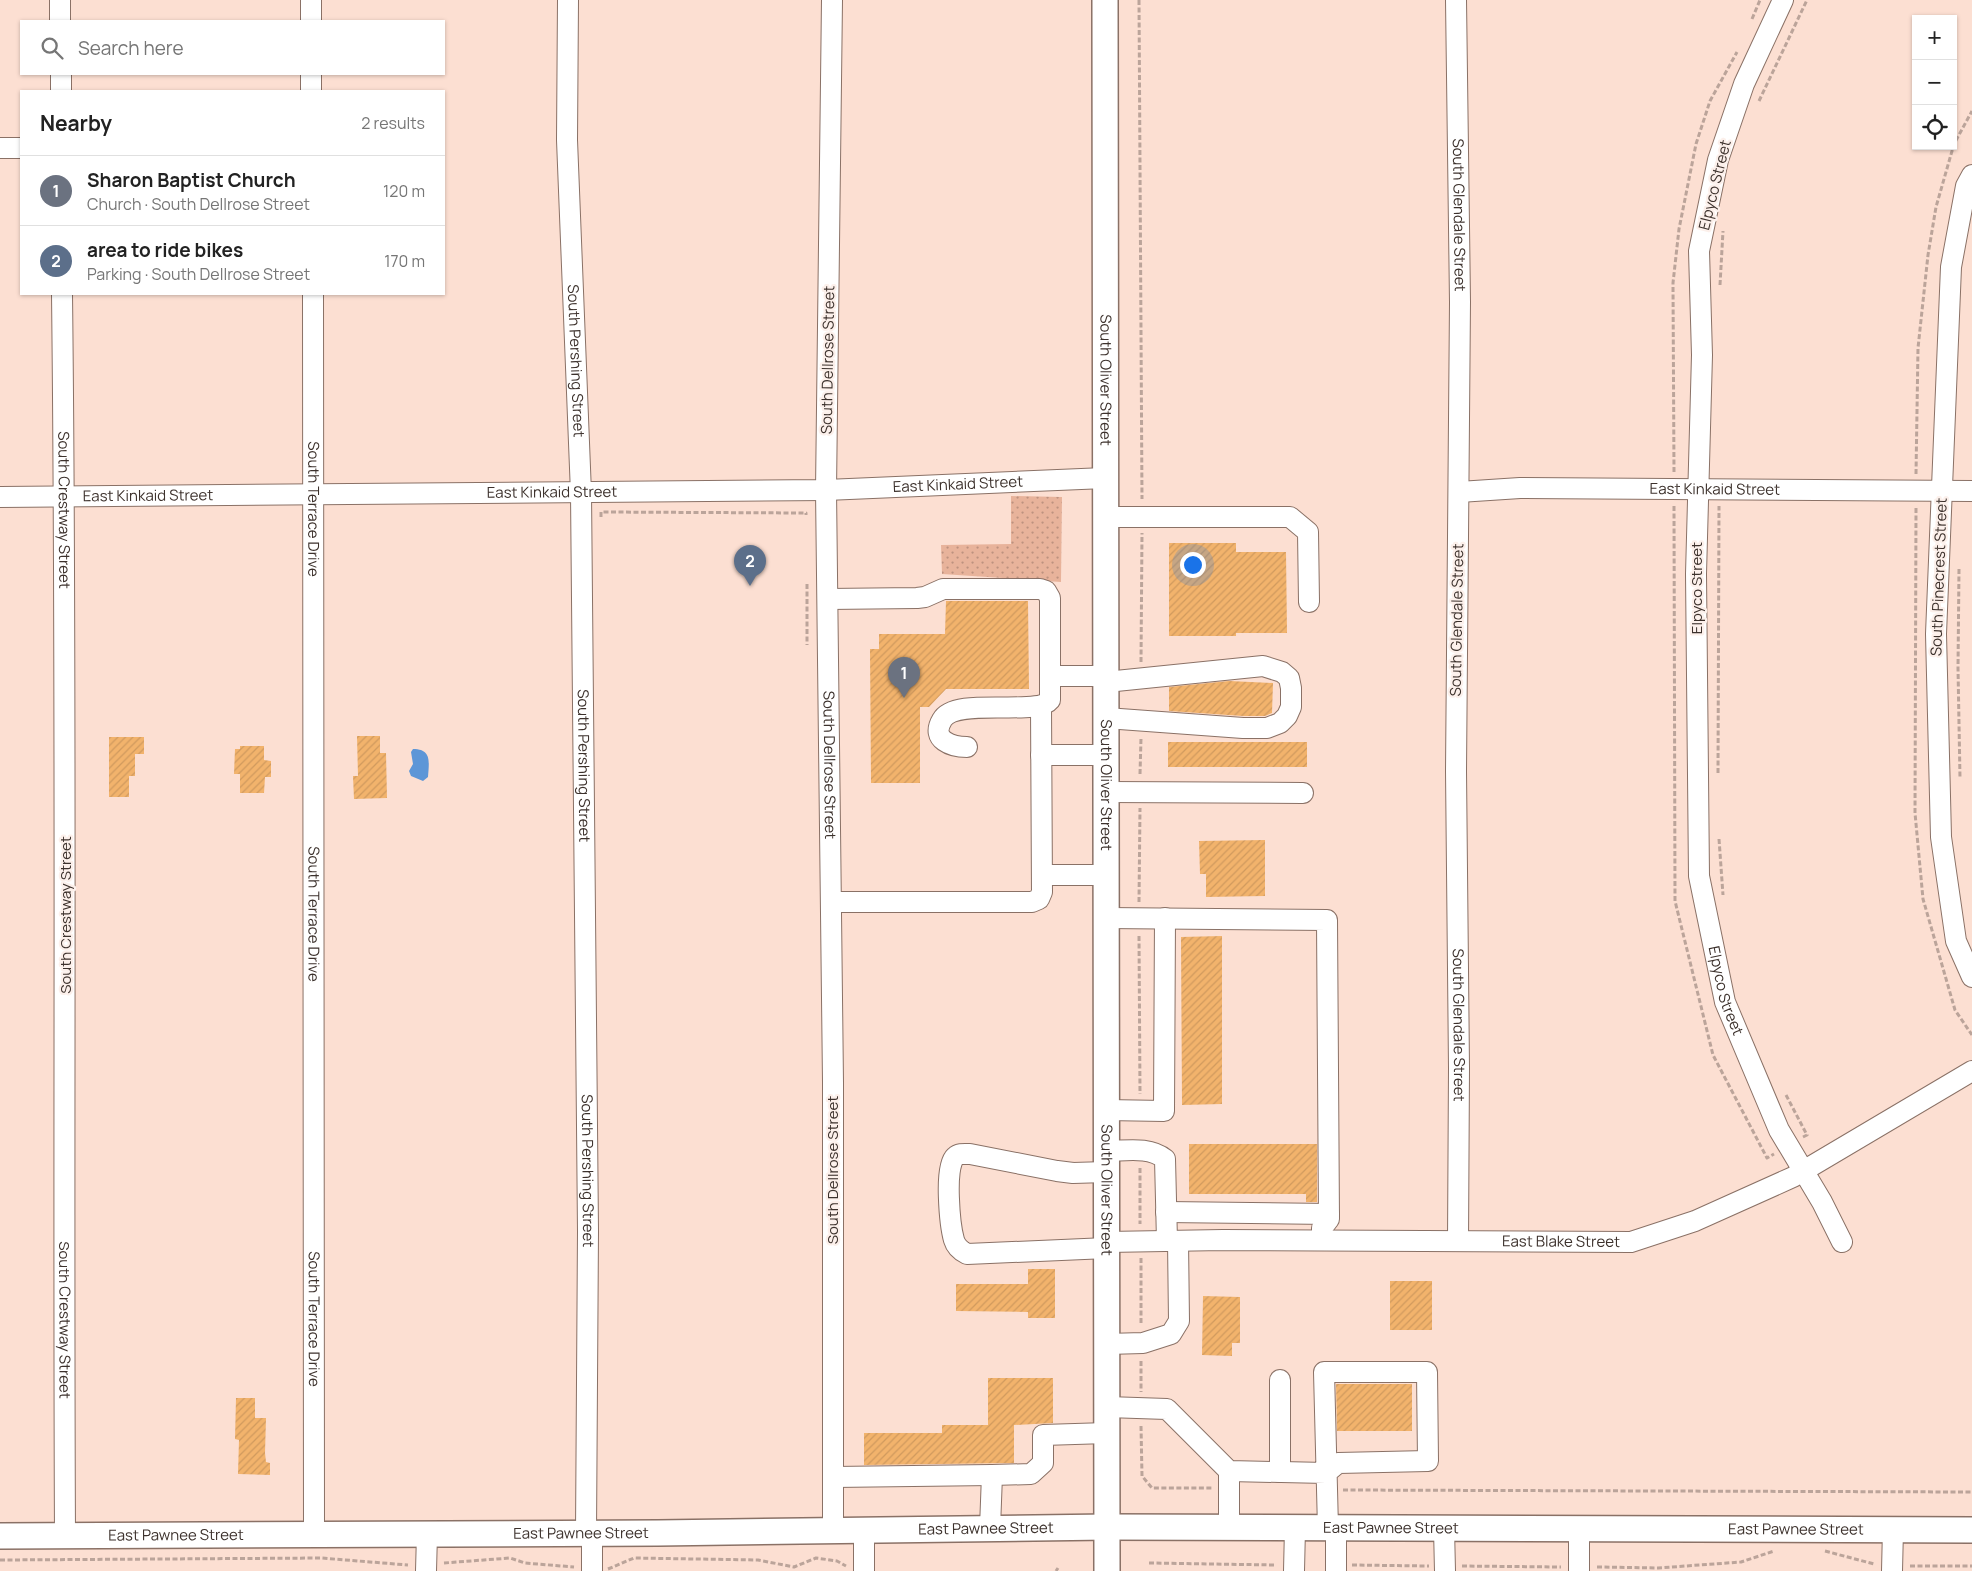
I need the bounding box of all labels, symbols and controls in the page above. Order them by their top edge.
map controls [1912,15,1957,150]
button: + [1912,15,1957,60]
search box [20,20,445,75]
icon: search [38,34,66,62]
text: Search here [78,35,184,61]
button: − [1912,60,1957,105]
button: locate [1912,105,1957,150]
text: Nearby [40,109,112,137]
text: 2 results [361,112,425,134]
street label: South Glendale Street [1448,138,1471,292]
street label: Elpyco Street [1693,138,1736,232]
text: Sharon Baptist Church [87,167,296,193]
text: 1 [52,180,60,202]
text: 120 m [383,180,425,202]
text: Church · South Dellrose Street [87,193,310,215]
text: area to ride bikes [87,237,243,263]
text: 2 [51,250,61,272]
text: 170 m [384,250,425,272]
text: Parking · South Dellrose Street [87,263,310,285]
street label: South Pershing Street [563,284,590,438]
street label: South Dellrose Street [816,286,839,434]
street label: South Oliver Street [1095,314,1117,446]
street label: South Crestway Street [53,431,75,589]
street label: South Terrace Drive [303,441,324,577]
street label: East Kinkaid Street [892,471,1023,497]
street label: East Kinkaid Street [1650,478,1780,500]
street label: East Kinkaid Street [487,481,617,503]
street label: East Kinkaid Street [83,484,213,506]
street label: South Pinecrest Street [1925,497,1952,657]
street label: Elpyco Street [1686,542,1707,634]
street label: South Glendale Street [1445,543,1468,697]
pin: 2 [734,545,766,586]
your location [1180,552,1206,578]
pin: 1 [888,657,920,698]
street label: South Pershing Street [573,689,595,842]
street label: South Dellrose Street [818,690,841,839]
street label: South Oliver Street [1096,719,1117,851]
street label: South Crestway Street [55,836,76,994]
street label: South Terrace Drive [303,846,325,982]
street label: Elpyco Street [1704,944,1749,1039]
street label: South Glendale Street [1448,948,1470,1102]
street label: South Pershing Street [577,1094,599,1247]
street label: South Dellrose Street [822,1096,843,1244]
street label: South Oliver Street [1096,1124,1118,1256]
street label: East Blake Street [1502,1230,1620,1252]
street label: South Crestway Street [54,1241,76,1399]
street label: South Terrace Drive [304,1251,325,1387]
street label: East Pawnee Street [918,1517,1054,1540]
street label: East Pawnee Street [1323,1517,1459,1538]
street label: East Pawnee Street [1728,1518,1864,1540]
street label: East Pawnee Street [513,1522,649,1544]
street label: East Pawnee Street [108,1524,244,1546]

